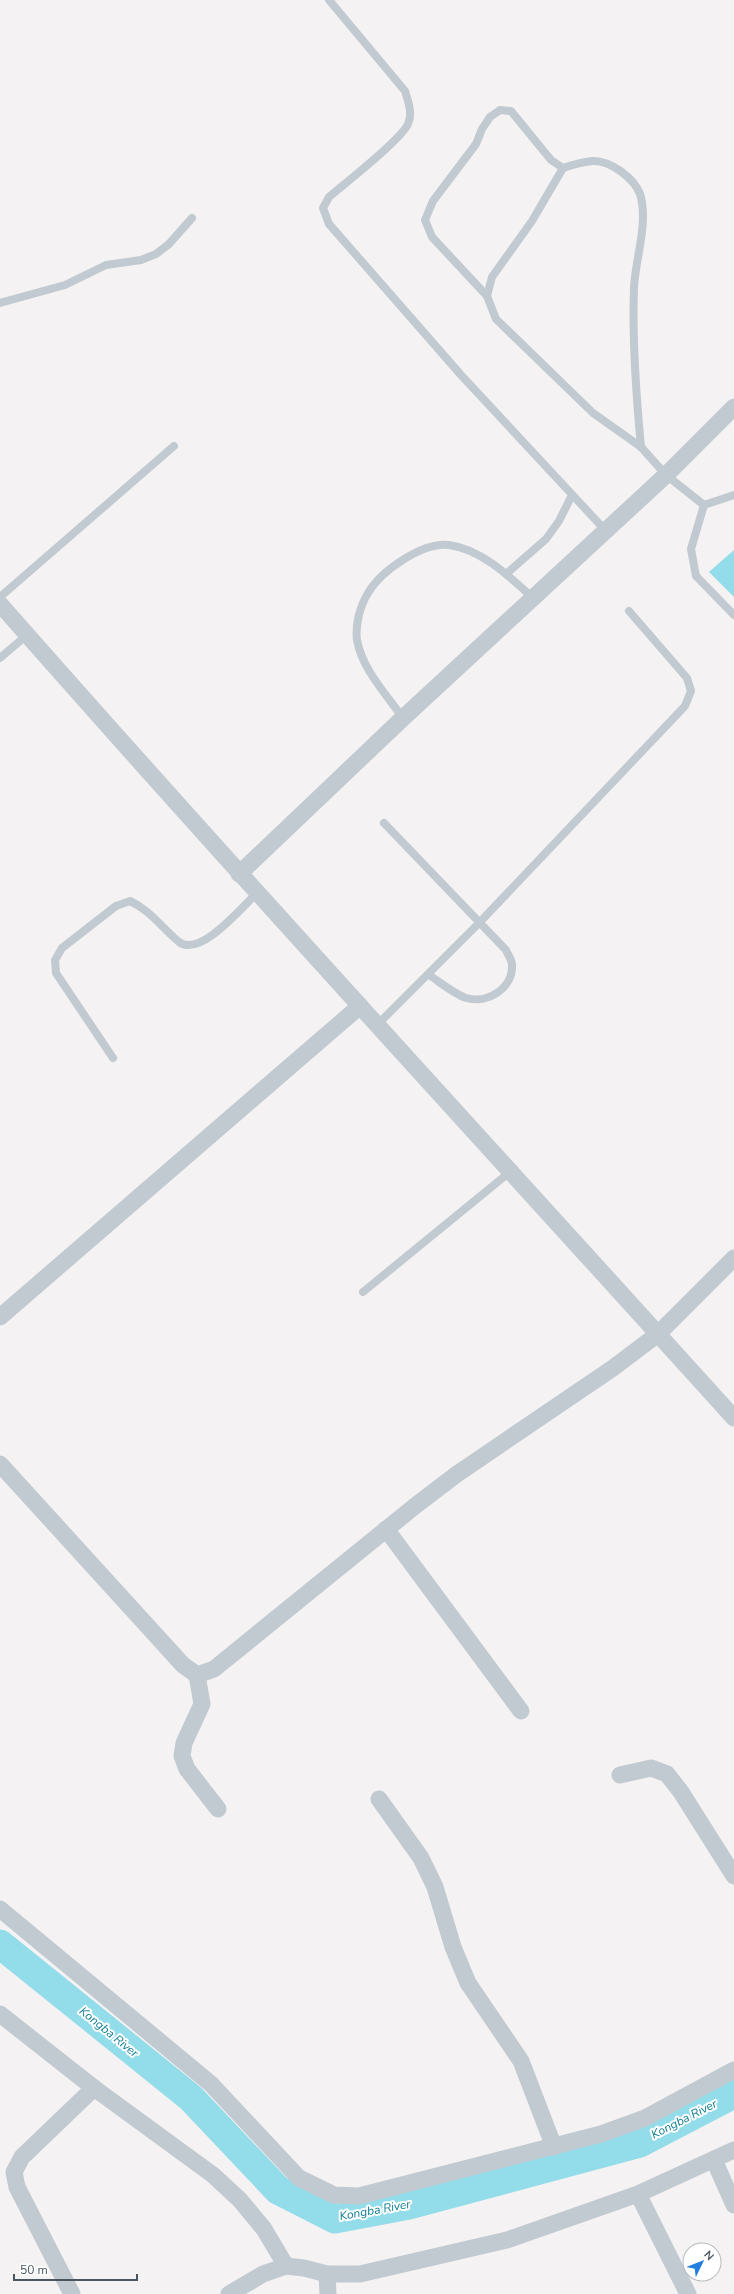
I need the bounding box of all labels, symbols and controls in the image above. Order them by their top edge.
water label: Kongba River [76,2003,143,2061]
water label: Kongba River [648,2095,720,2142]
water label: Kongba River [338,2196,412,2224]
north arrow [682,2242,722,2282]
text: N [701,2247,717,2264]
scale bar [14,2256,137,2282]
text: 50 m [20,2262,48,2278]

